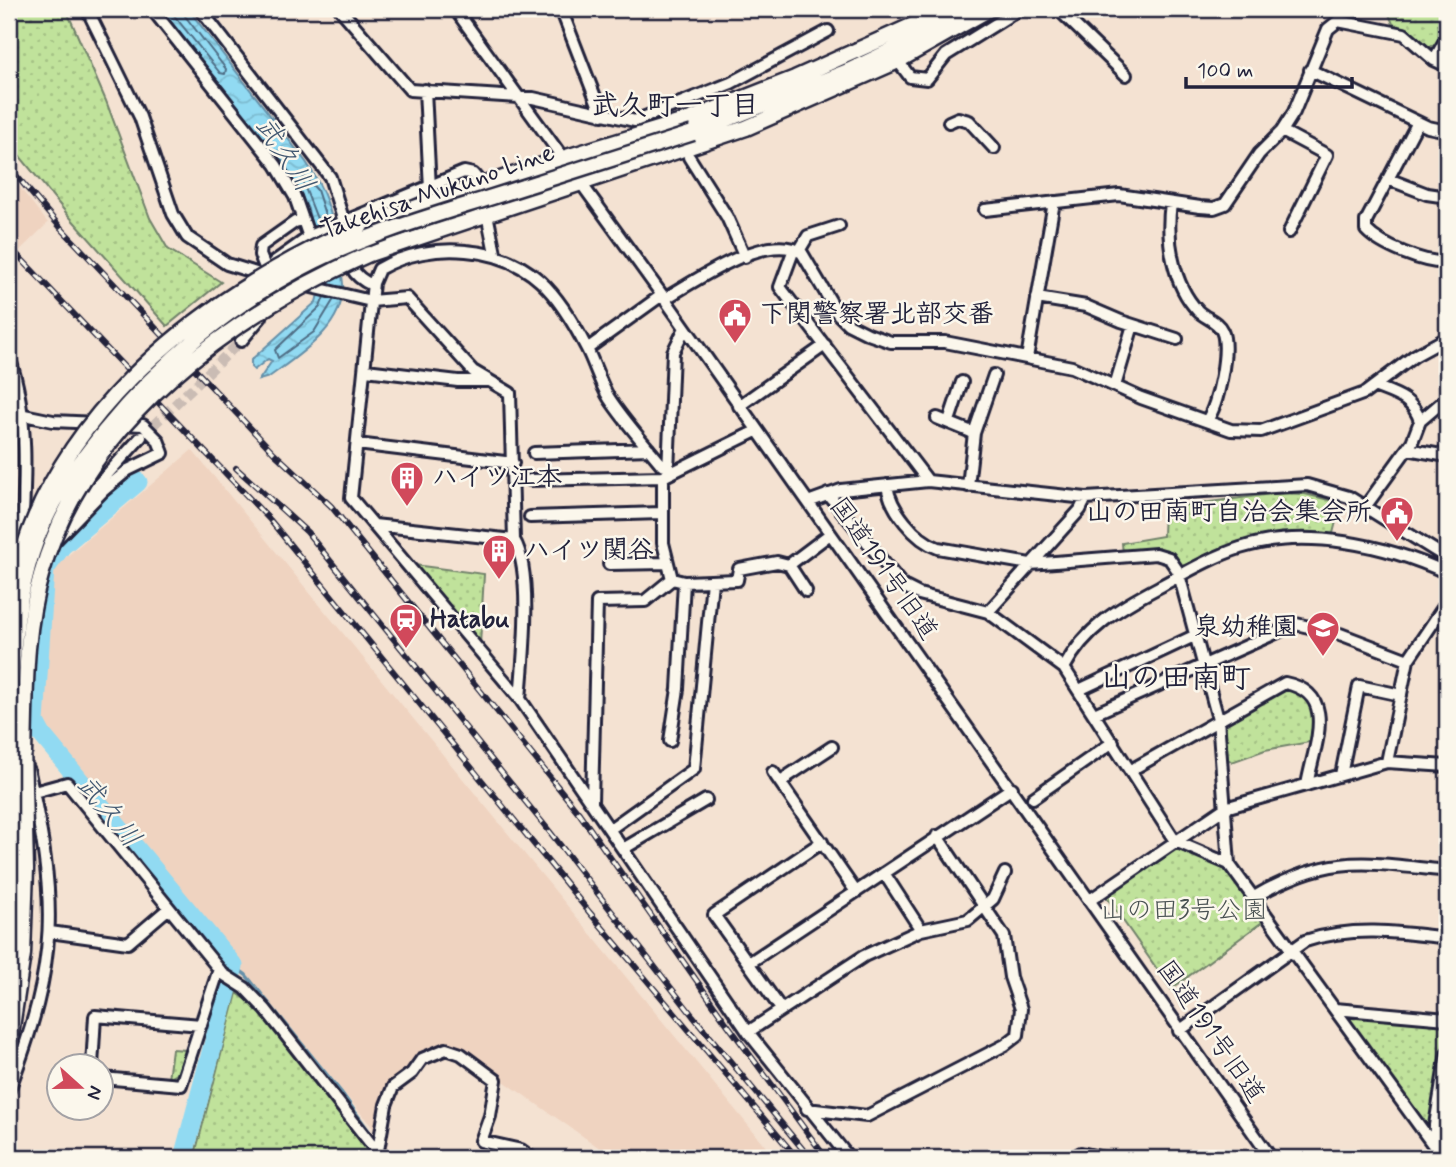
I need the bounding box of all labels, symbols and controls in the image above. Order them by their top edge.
scale bar [1186,46,1353,90]
text: 100 m [1197,57,1253,85]
district label: 武久町一丁目 [591,88,759,125]
water label: 武久川 [246,110,322,200]
street label: Takehisa Mukuno Line [317,136,559,248]
public building icon: 下関警察署北部交番 [716,296,754,345]
place label: 下関警察署北部交番 [760,298,994,332]
building icon: ハイツ江本 [388,459,426,508]
place label: ハイツ江本 [432,461,562,495]
street label: 国道191号旧道 [821,491,945,647]
public building icon: 山の田南町自治会集会所 [1378,494,1416,543]
place label: 山の田南町自治会集会所 [1086,496,1372,530]
building icon: ハイツ関谷 [480,532,518,581]
place label: ハイツ関谷 [524,534,654,568]
station icon: Hatabu [387,601,425,650]
place label: Hatabu [430,603,510,637]
school or university icon: 泉幼稚園 [1304,609,1342,658]
place label: 泉幼稚園 [1194,611,1298,645]
district label: 山の田南町 [1101,659,1251,698]
water label: 武久川 [67,768,149,856]
park label: 山の田3号公園 [1100,894,1268,928]
street label: 国道191号旧道 [1148,954,1272,1110]
north arrow [46,1052,116,1122]
text: N [81,1082,108,1103]

